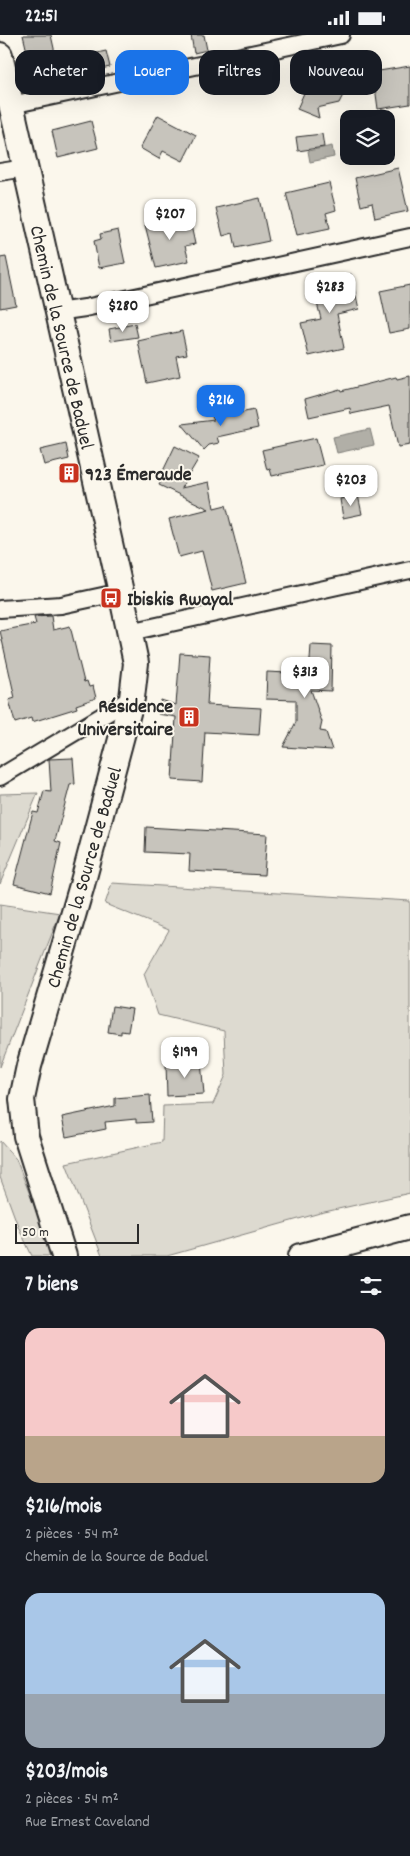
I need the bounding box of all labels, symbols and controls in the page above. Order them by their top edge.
text: 22:51 [25,4,58,31]
chip: Acheter [15,50,105,95]
chip: Louer [115,50,189,95]
chip: Filtres [199,50,280,95]
chip: Nouveau [290,50,382,95]
map controls [340,110,395,165]
button: layers [340,110,395,165]
pin: $207 [140,199,200,241]
text: $207 [155,203,185,226]
street label: Chemin de la Source de Baduel [21,223,100,453]
pin: $283 [300,271,360,314]
text: $283 [316,276,344,299]
pin: $280 [93,291,153,333]
text: $280 [108,295,138,318]
pin: $216 [191,385,251,427]
text: $216 [208,389,234,412]
building icon: 923 Émeraude [57,461,81,485]
place label: 923 Émeraude [85,462,192,490]
pin: $203 [321,465,381,507]
text: $203 [336,469,366,492]
bus stop icon: Ibiskis Rwayal [99,586,123,610]
place label: Ibiskis Rwayal [127,587,233,615]
pin: $313 [275,657,335,699]
text: $313 [292,661,318,684]
place label: Résidence Universitaire [77,694,173,745]
building icon: Résidence Universitaire [177,705,201,729]
street label: Chemin de la Source de Baduel [41,764,131,992]
pin: $199 [155,1037,215,1079]
text: $199 [172,1041,198,1064]
scale bar [15,1221,139,1244]
text: 50 m [22,1223,49,1243]
text: 7 biens [25,1271,79,1301]
icon: filters [357,1272,385,1300]
icon: home [160,1361,250,1451]
text: $216/mois [25,1493,102,1523]
text: 2 pièces · 54 m² [25,1523,119,1546]
text: Chemin de la Source de Baduel [25,1546,208,1569]
icon: home [160,1626,250,1716]
text: $203/mois [25,1758,108,1788]
text: 2 pièces · 54 m² [25,1788,119,1811]
text: Rue Ernest Caveland [25,1811,150,1834]

